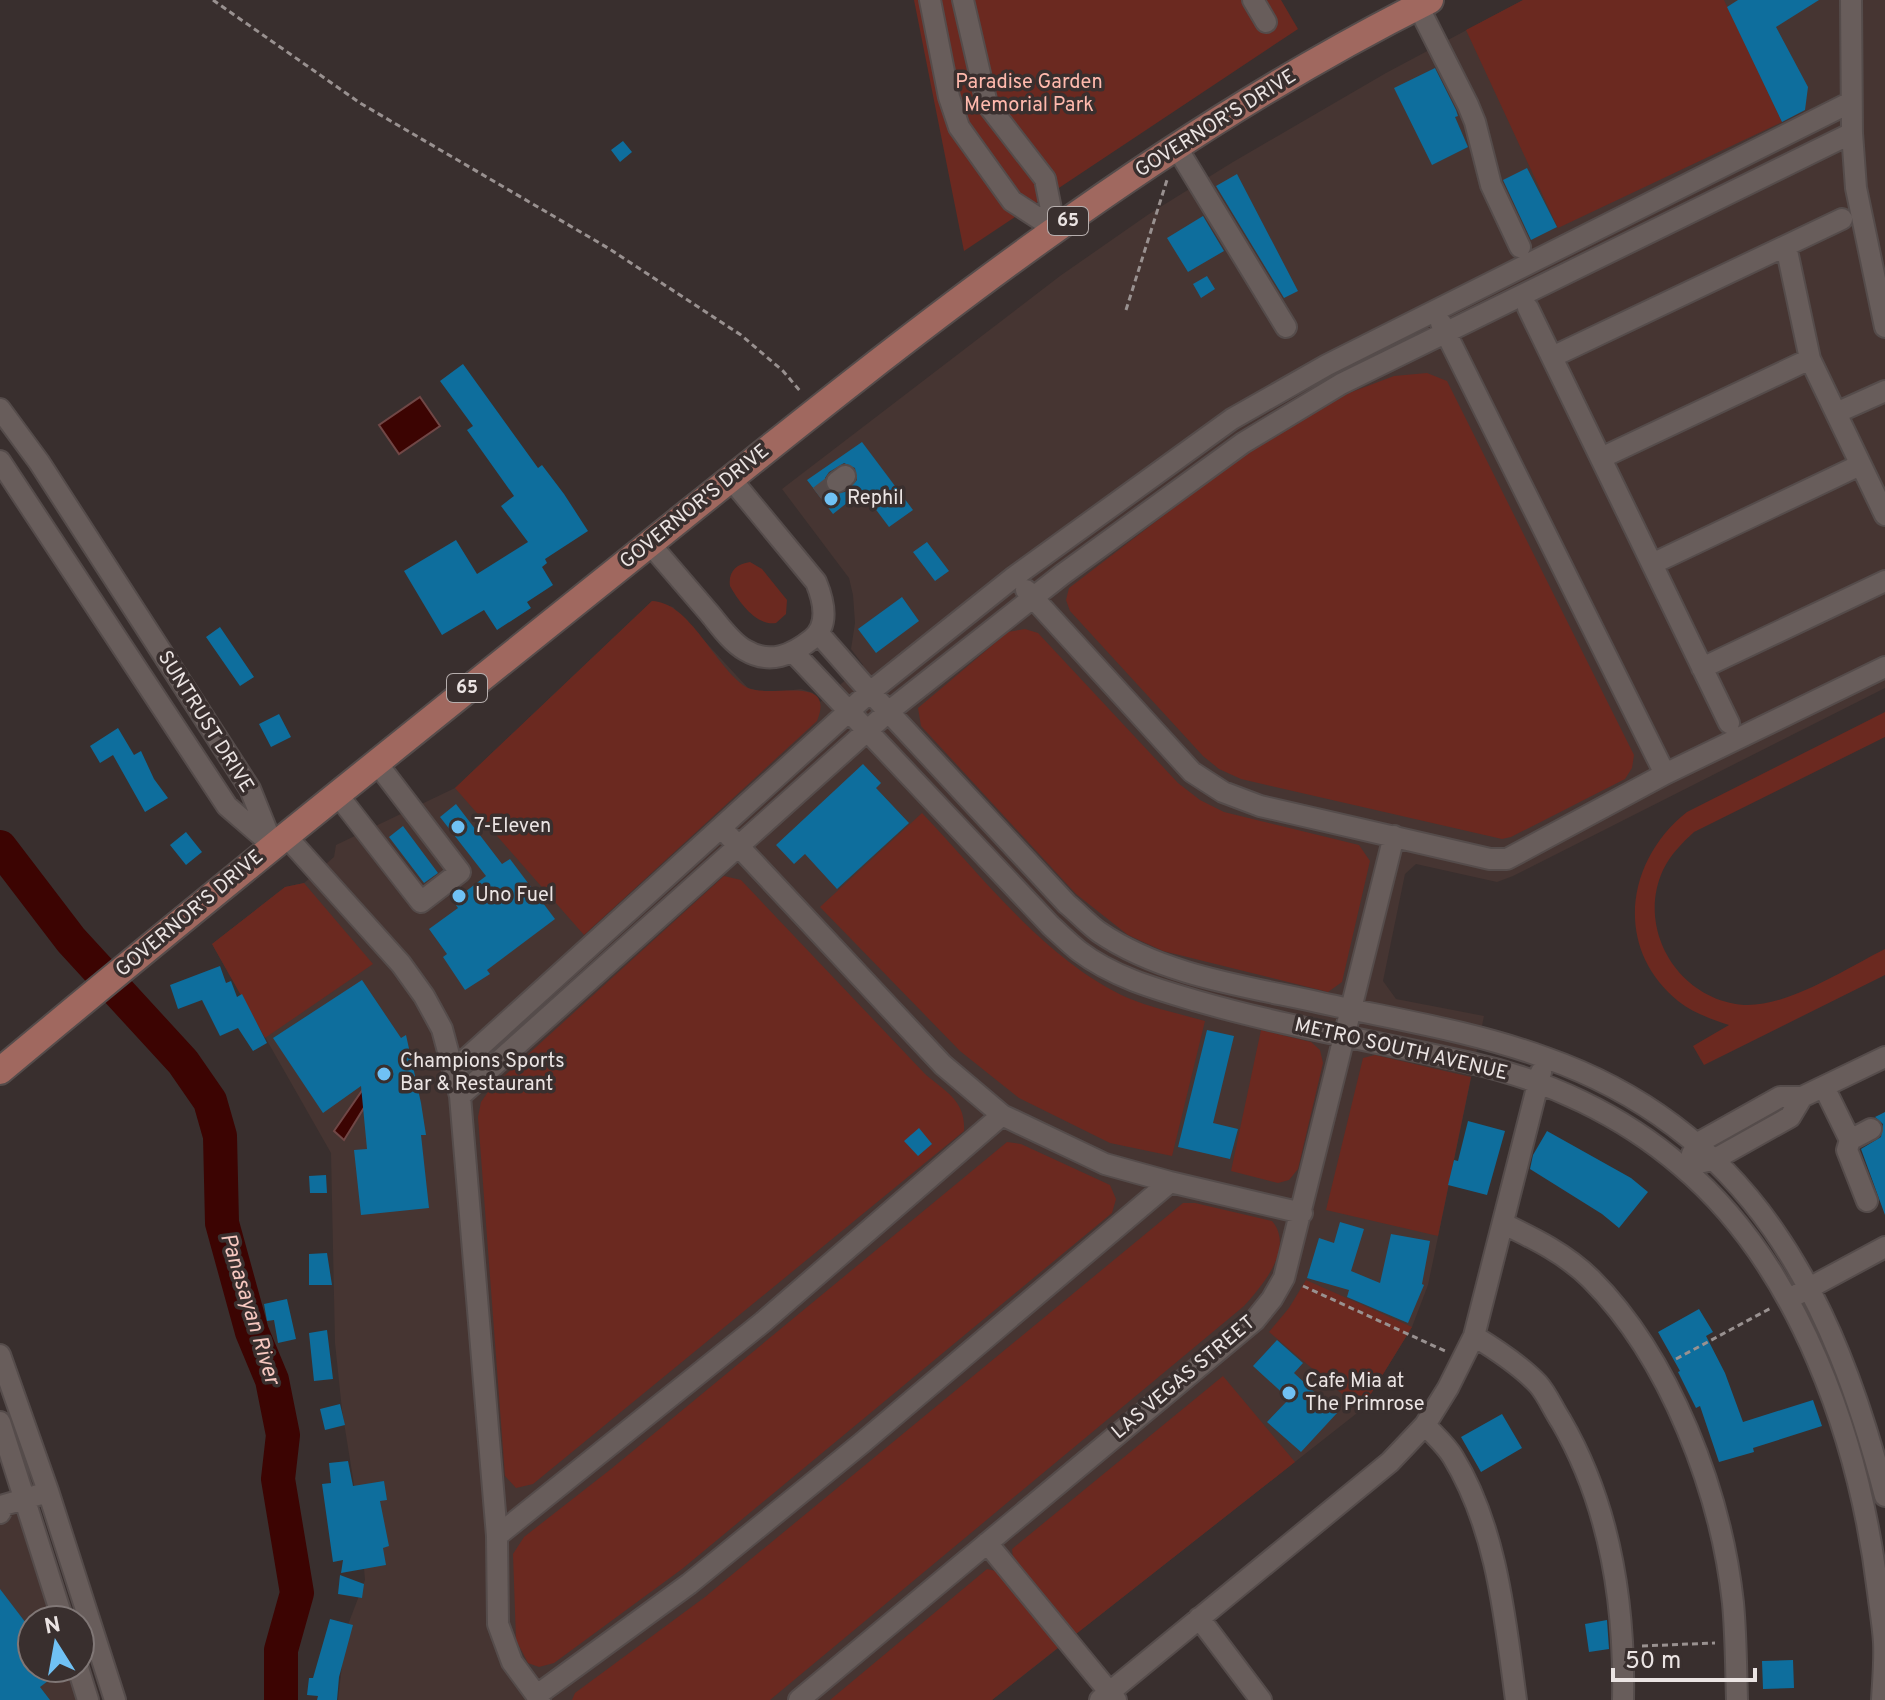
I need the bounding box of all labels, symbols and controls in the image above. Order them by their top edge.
street label: GOVERNOR'S DRIVE [1131,64,1301,184]
park label: Paradise Garden Memorial Park [955,70,1103,119]
road number: 65 [1048,207,1088,235]
street label: GOVERNOR'S DRIVE [615,439,775,575]
place label: Rephil [847,486,904,512]
marker: Rephil [822,490,840,508]
street label: SUNTRUST DRIVE [151,646,259,798]
road number: 65 [447,674,487,702]
place label: 7-Eleven [474,814,551,840]
marker: 7-Eleven [449,818,467,836]
street label: GOVERNOR'S DRIVE [111,845,269,983]
place label: Uno Fuel [475,883,554,909]
marker: Uno Fuel [450,887,468,905]
street label: METRO SOUTH AVENUE [1292,1013,1510,1087]
place label: Champions Sports Bar & Restaurant [400,1049,565,1098]
marker: Champions Sports Bar & Restaurant [375,1065,393,1083]
water label: Panasayan River [213,1230,285,1390]
street label: LAS VEGAS STREET [1107,1310,1261,1446]
place label: Cafe Mia at The Primrose [1305,1369,1424,1418]
marker: Cafe Mia at The Primrose [1280,1384,1298,1402]
north arrow [16,1604,96,1684]
text: N [42,1612,63,1642]
scale bar [1613,1632,1755,1682]
text: 50 m [1625,1647,1681,1677]

